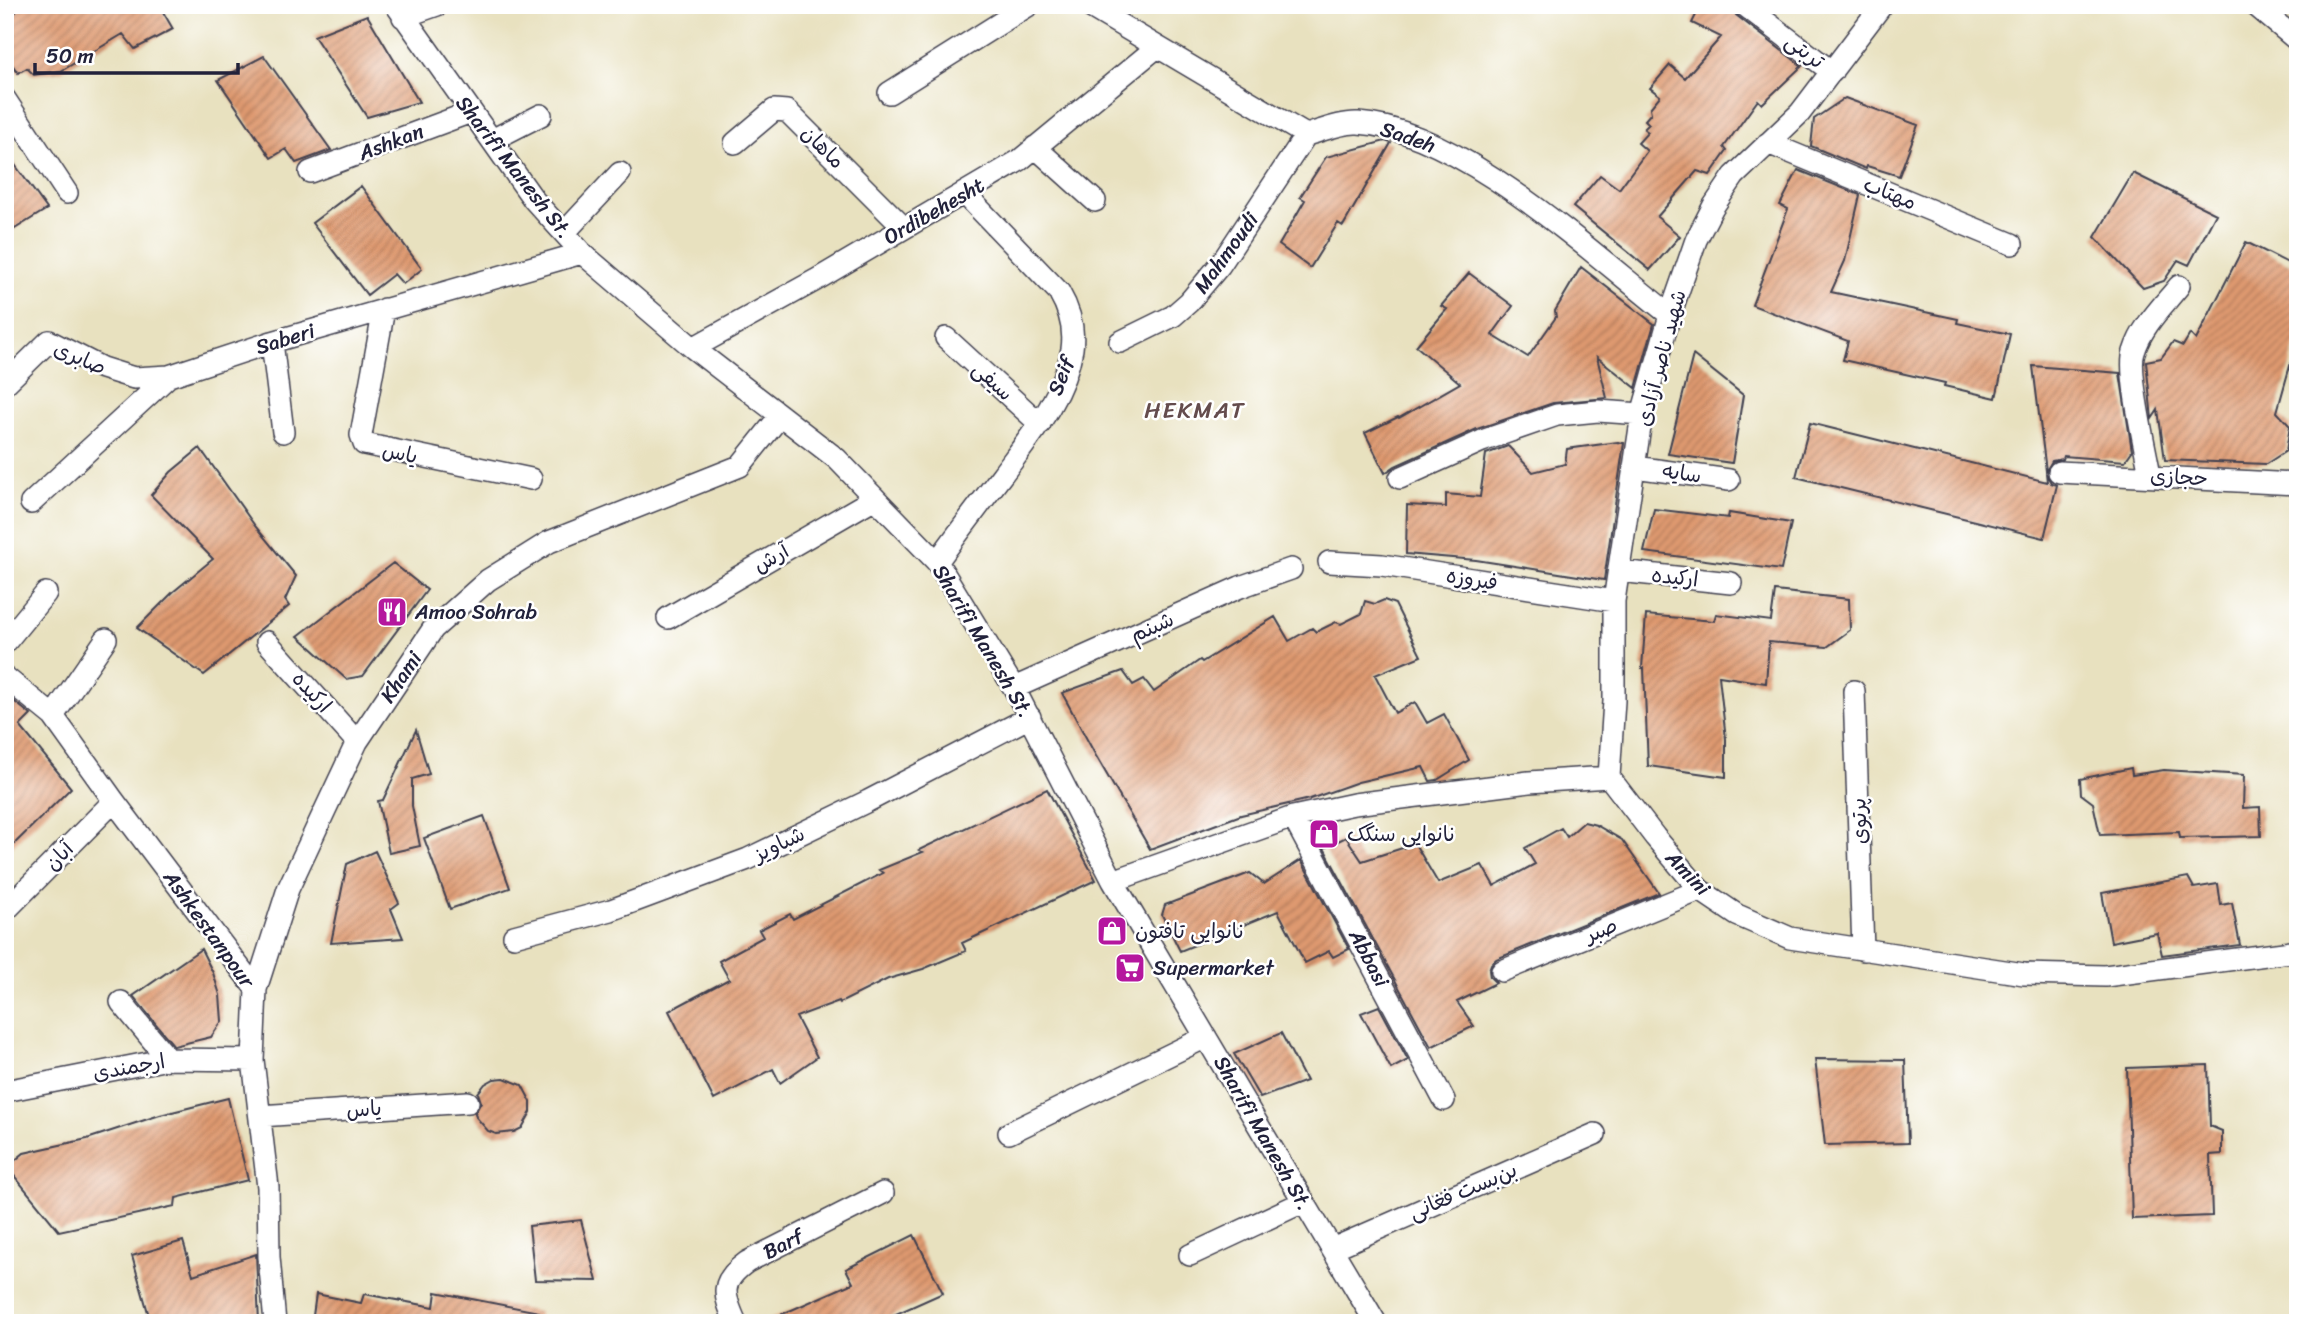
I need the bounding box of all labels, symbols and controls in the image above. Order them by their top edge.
street label: تربتی [1777,23,1834,79]
scale bar [35,32,238,76]
text: 50 m [46,37,94,75]
street label: Sharifi Manesh St. [445,87,583,247]
street label: Sadeh [1375,110,1441,164]
street label: Ashkan [352,112,429,172]
street label: ماهان [792,116,854,178]
street label: مهتاب [1857,165,1923,221]
street label: Ordibehesht [876,167,992,255]
street label: Mahmoudi [1183,203,1270,302]
street label: شهید ناصر آزادی [1624,285,1698,431]
street label: Saberi [251,312,321,366]
street label: صابری [48,330,112,386]
street label: Seif [1036,348,1087,401]
street label: سیفی [963,351,1023,411]
district label: HEKMAT [1144,390,1246,431]
street label: یاس [379,431,421,475]
street label: سایه [1660,451,1704,495]
street label: حجازی [2149,457,2209,497]
street label: آرش [746,532,797,584]
street label: فیروزه [1443,556,1501,602]
street label: ارکیده [1650,556,1700,598]
street label: Sharifi Manesh St. [922,557,1044,725]
place label: Amoo Sohrab [414,593,537,631]
restaurant icon: Amoo Sohrab [375,595,409,629]
street label: شبنم [1124,601,1180,653]
street label: Khami [370,642,433,711]
street label: ارکیده [282,662,342,722]
street label: پرتوی [1839,797,1879,845]
street label: شباویز [745,815,812,874]
place label: نانوایی سنگک [1347,815,1456,853]
shop icon: نانوایی سنگک [1307,817,1341,851]
street label: آبان [35,831,84,880]
street label: Amini [1655,840,1721,906]
street label: Ashkestanpour [152,861,266,997]
street label: صبر [1577,906,1623,955]
place label: نانوایی تافتون [1135,912,1245,950]
shop icon: نانوایی تافتون [1095,914,1129,948]
street label: Abbasi [1337,921,1401,995]
place label: Supermarket [1153,949,1275,987]
supermarket icon: Supermarket [1113,951,1147,985]
street label: ارجمندی [90,1042,168,1092]
street label: Sharifi Manesh St. [1203,1048,1323,1218]
street label: یاس [345,1089,383,1129]
street label: بن‌بست فغانی [1403,1151,1523,1231]
street label: Barf [756,1216,813,1270]

